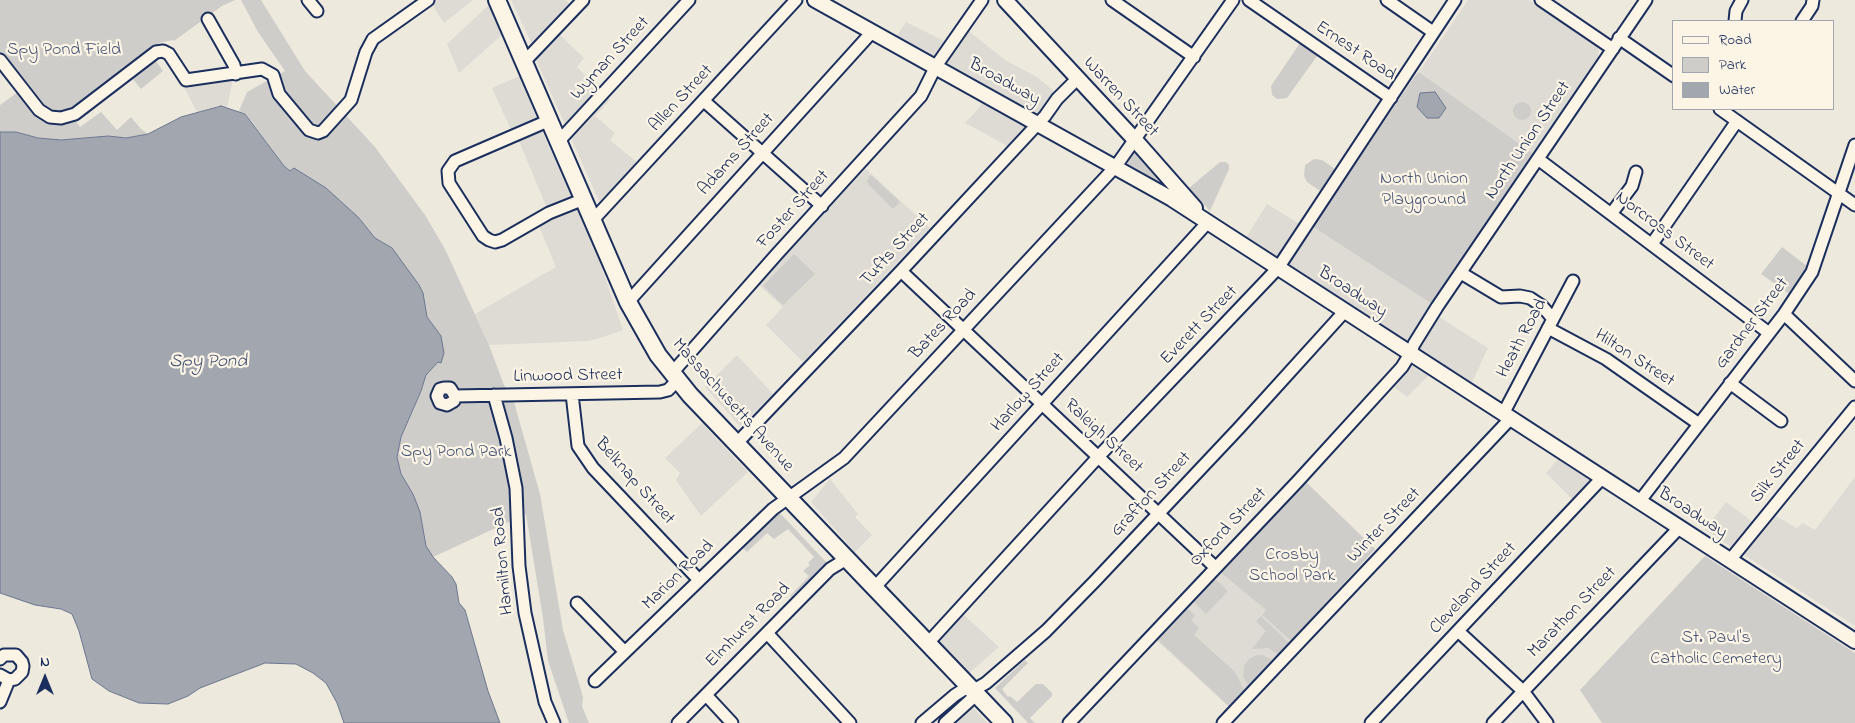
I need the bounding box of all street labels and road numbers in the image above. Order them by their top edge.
street label: Wyman Street [567,13,655,105]
street label: Ernest Road [1311,17,1399,87]
street label: Warren Street [1077,53,1163,143]
street label: Broadway [964,55,1044,111]
street label: Allen Street [645,61,719,137]
street label: North Union Street [1482,78,1576,204]
street label: Adams Street [694,109,780,201]
street label: Foster Street [753,166,835,254]
street label: Norcross Street [1610,188,1718,276]
street label: Tufts Street [857,209,935,291]
street label: Broadway [1313,263,1391,323]
street label: Gardner Street [1712,274,1794,374]
street label: Everett Street [1157,282,1243,370]
street label: Bates Road [906,285,982,365]
street label: Heath Road [1493,296,1553,382]
street label: Hilton Street [1590,325,1678,393]
street label: Massachusetts Avenue [666,335,798,477]
street label: Harlow Street [988,349,1070,437]
street label: Linwood Street [513,365,623,389]
street label: Raleigh Street [1059,395,1147,479]
street label: Belknap Street [589,434,679,530]
street label: Silk Street [1747,436,1811,508]
street label: Grafton Street [1107,448,1197,542]
street label: Oxford Street [1186,484,1272,572]
street label: Winter Street [1344,484,1426,568]
street label: Broadway [1653,484,1731,544]
street label: Hamilton Road [489,506,519,616]
street label: Marion Road [639,537,719,615]
street label: Cleveland Street [1426,538,1522,640]
street label: Marathon Street [1524,563,1622,663]
street label: Elmhurst Road [702,579,796,673]

